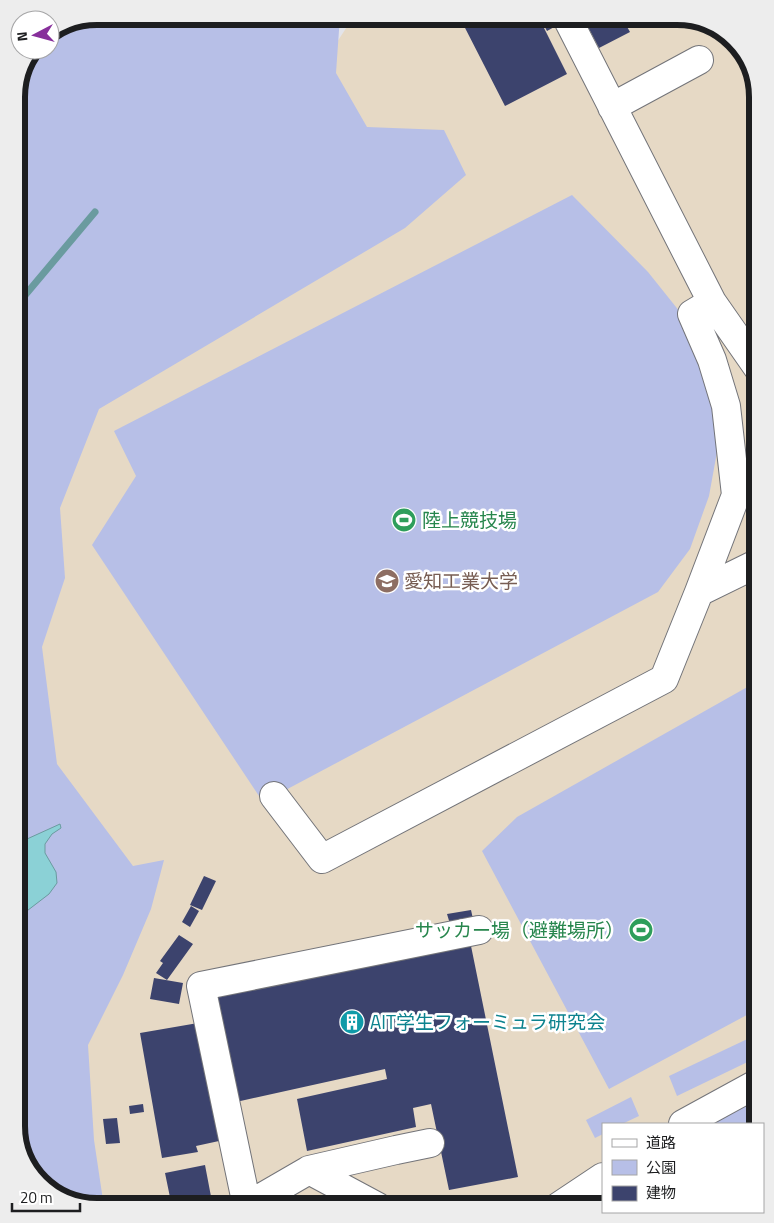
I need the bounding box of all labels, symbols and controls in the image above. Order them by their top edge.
north arrow [10,10,60,60]
text: N [11,30,33,42]
place label: 陸上競技場 [422,505,517,534]
sports icon: 陸上競技場 [391,507,417,533]
place label: 愛知工業大学 [404,566,518,595]
school or university icon: 愛知工業大学 [374,568,400,594]
place label: サッカー場（避難場所） [415,915,624,944]
sports icon: サッカー場（避難場所） [628,917,654,943]
place label: AIT学生フォーミュラ研究会 [370,1007,605,1036]
building icon: AIT学生フォーミュラ研究会 [339,1009,365,1035]
legend [602,1123,764,1213]
text: 道路 [646,1131,676,1154]
text: 公園 [646,1156,676,1179]
scale bar [12,1180,80,1212]
text: 建物 [646,1181,676,1204]
text: 20 m [20,1186,53,1209]

